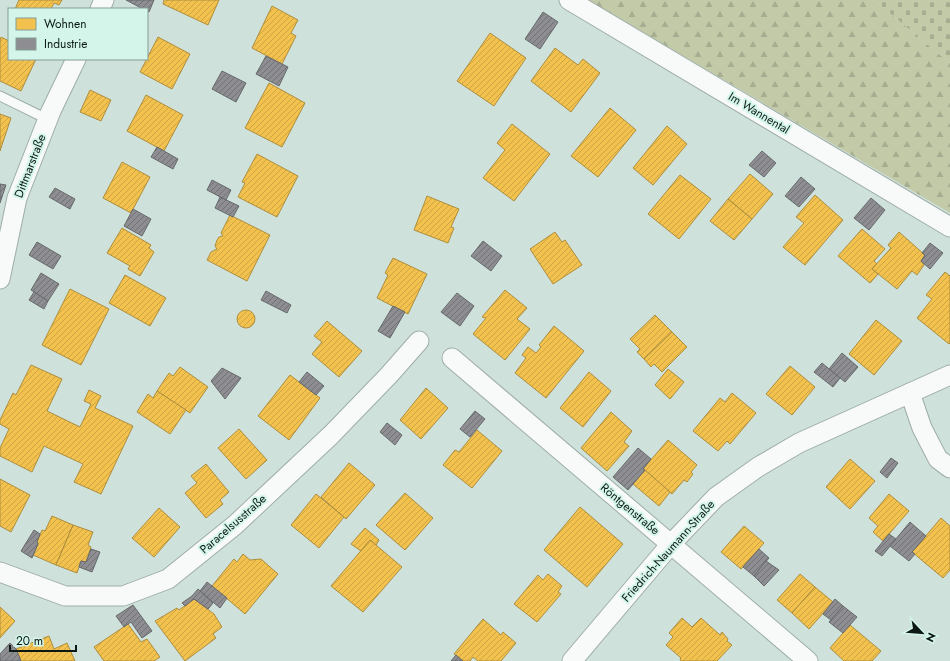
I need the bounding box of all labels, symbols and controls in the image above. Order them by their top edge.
legend [8,8,148,60]
text: Wohnen [44,15,87,33]
text: Industrie [44,35,88,53]
street label: Im Wannental [725,88,793,138]
street label: Dittmarstraße [10,132,50,200]
street label: Röntgenstraße [597,479,663,539]
street label: Paracelsusstraße [196,490,270,558]
street label: Friedrich-Naumann-Straße [617,496,719,606]
north arrow [902,613,942,653]
scale bar [10,627,76,653]
text: N [922,630,940,645]
text: 20 m [16,632,43,650]

